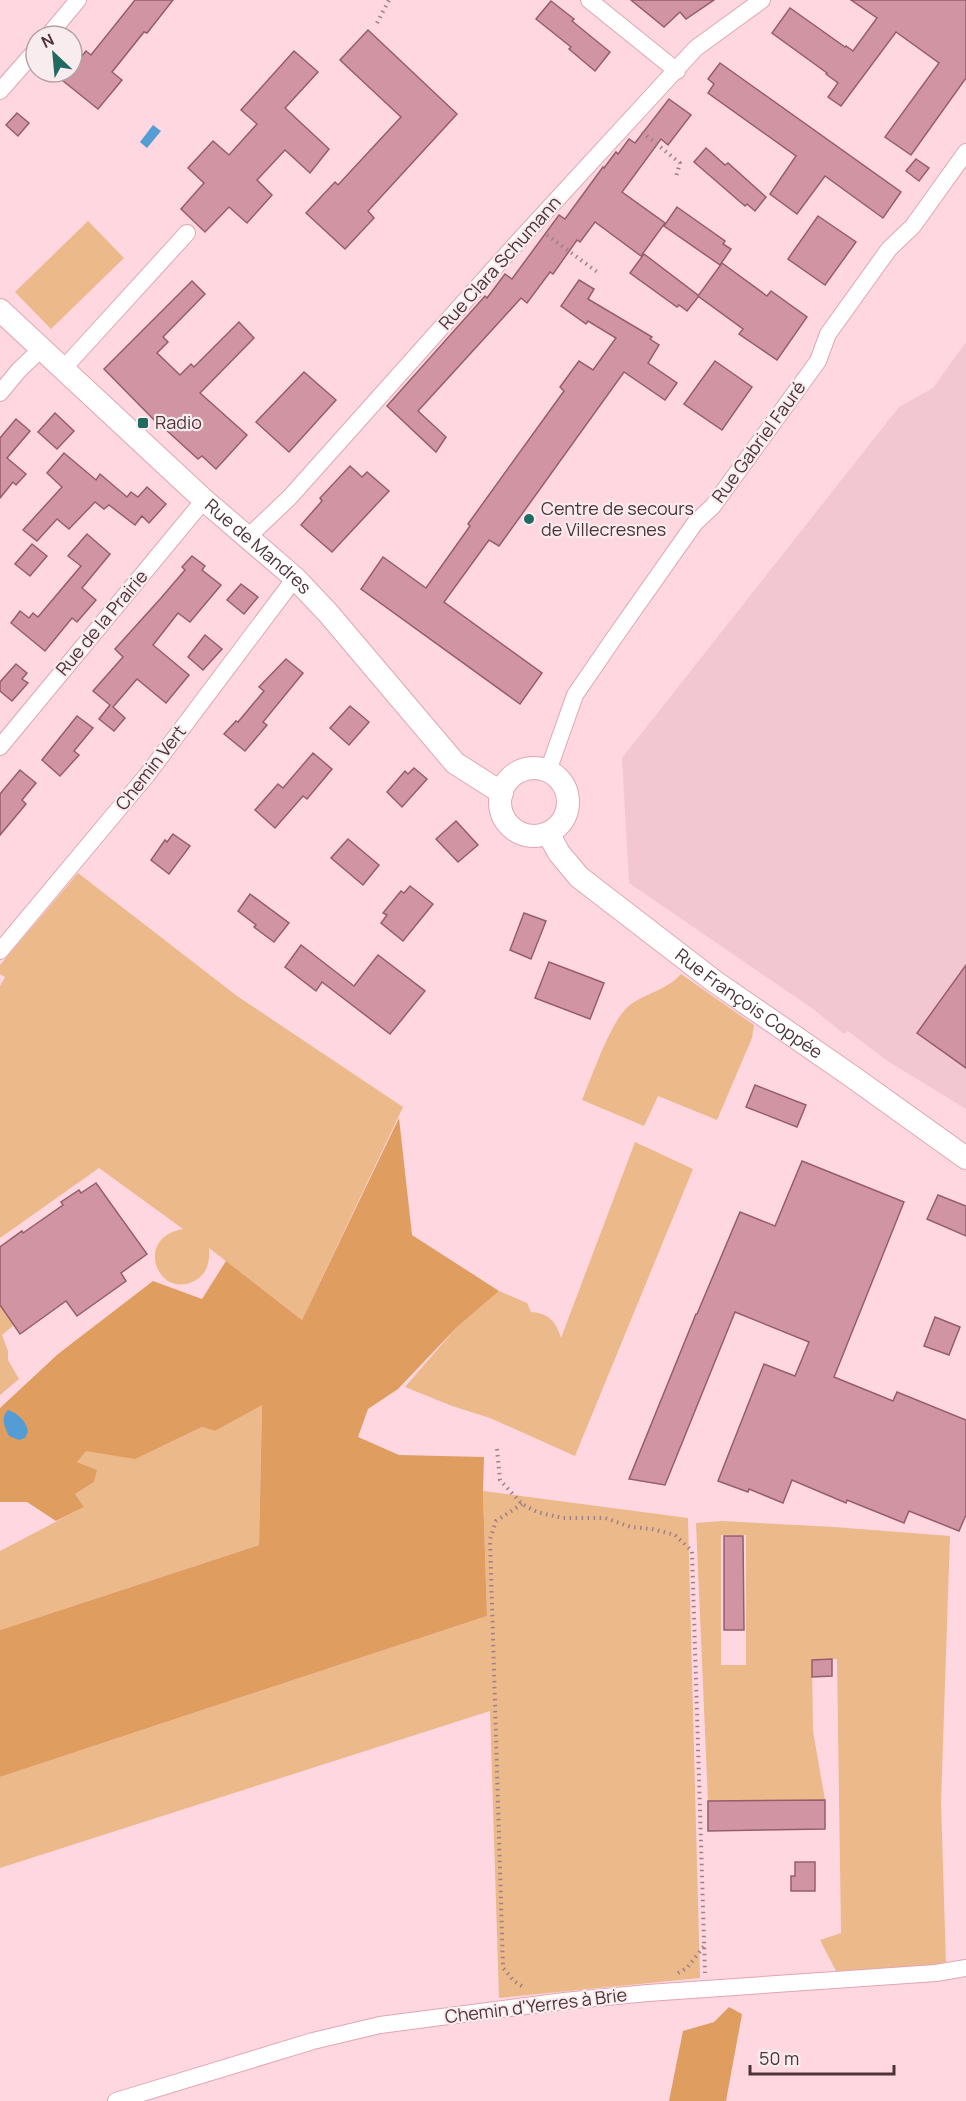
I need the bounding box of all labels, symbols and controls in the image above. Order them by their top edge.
north arrow [24,24,84,84]
text: N [37,28,57,53]
street label: Rue Clara Schumann [433,190,566,334]
street label: Rue Gabriel Fauré [706,376,810,507]
place label: Radio [155,410,202,434]
marker: Radio [136,416,150,430]
street label: Rue de Mandres [200,493,317,599]
place label: Centre de secours de Villecresnes [541,496,694,541]
marker: Centre de secours de Villecresnes [522,512,536,526]
street label: Rue de la Prairie [50,564,153,680]
street label: Chemin Vert [109,720,191,815]
street label: Rue François Coppée [671,942,828,1064]
street label: Chemin d'Yerres à Brie [443,1982,628,2028]
scale bar [750,2038,894,2076]
text: 50 m [759,2046,799,2070]

